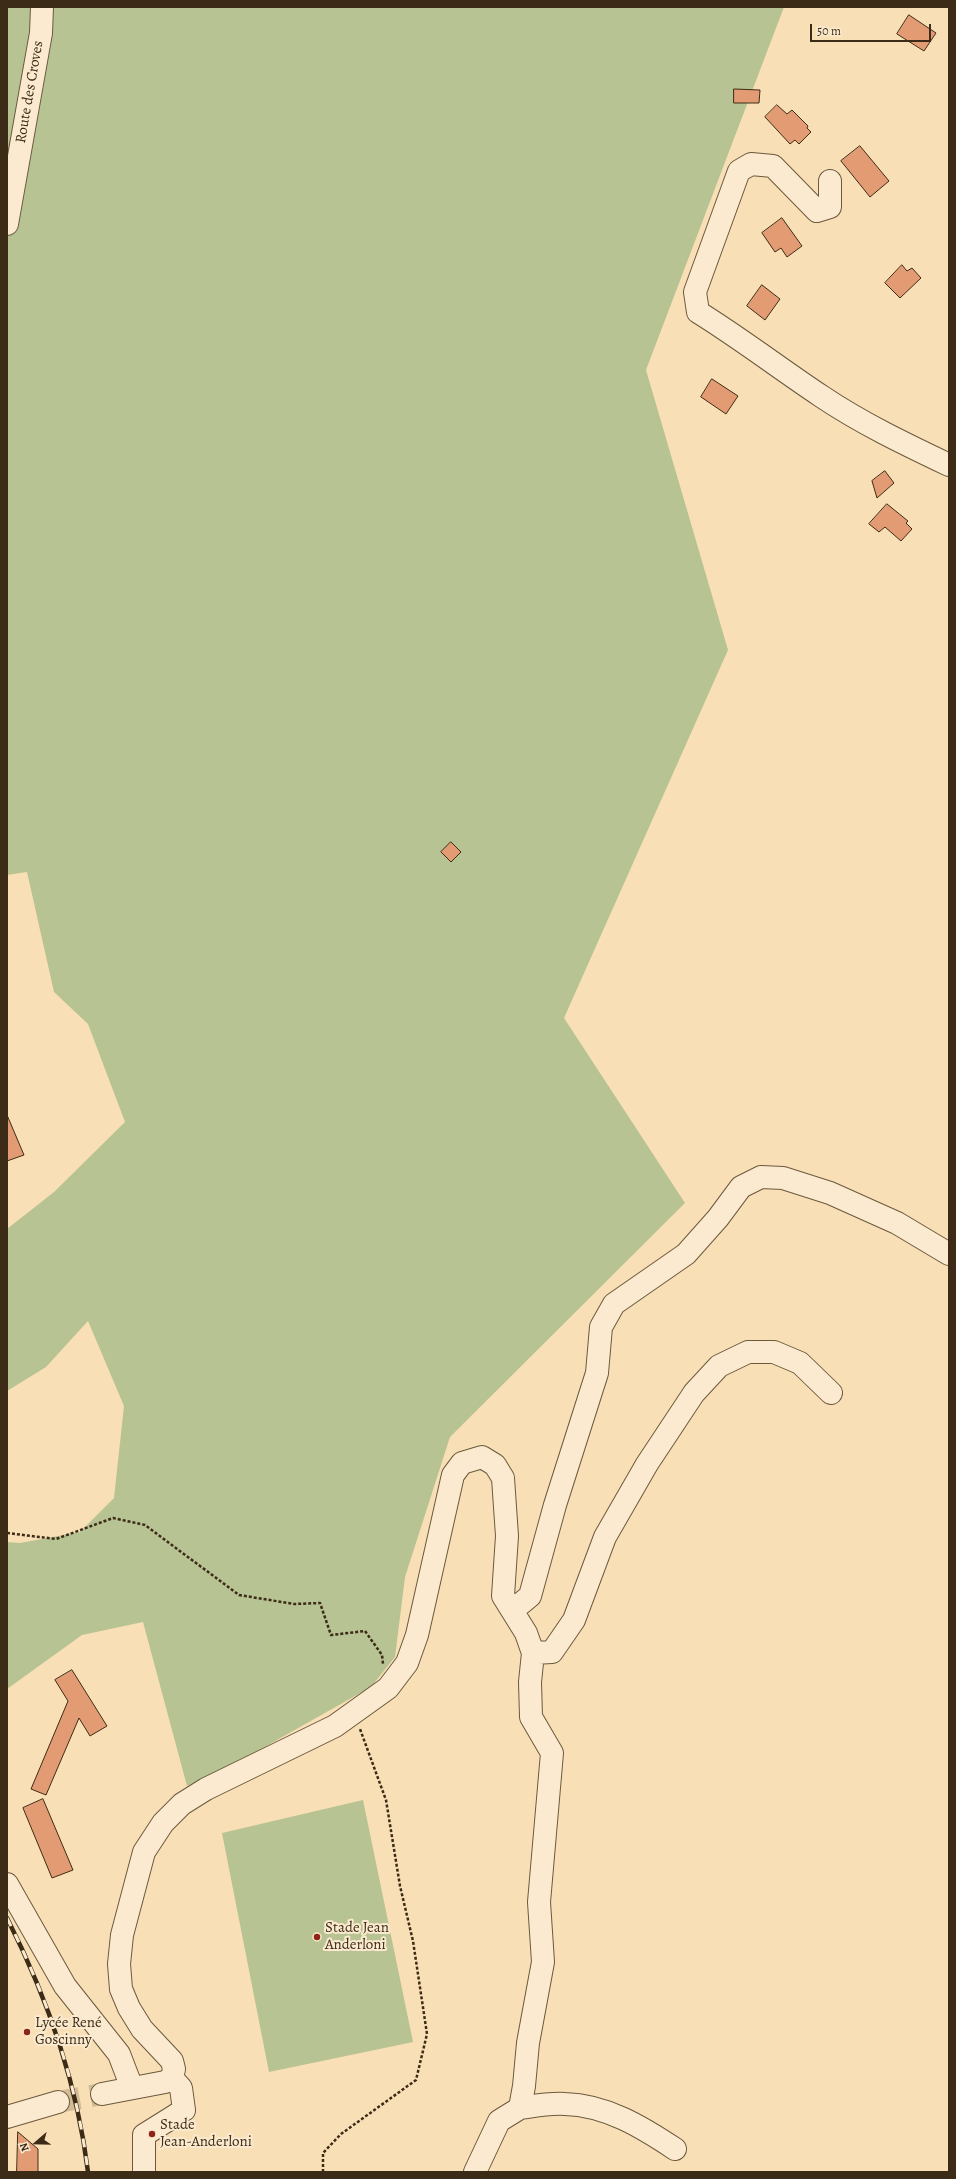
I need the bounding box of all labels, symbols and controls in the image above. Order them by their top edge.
scale bar [812,16,933,42]
text: 50 m [817,23,841,39]
street label: Route des Croves [12,39,48,145]
place label: Stade Jean Anderloni [325,1919,389,1954]
marker: Stade Jean Anderloni [312,1932,322,1942]
place label: Lycée René Goscinny [35,2014,102,2049]
marker: Lycée René Goscinny [22,2027,32,2037]
place label: Stade Jean-Anderloni [160,2116,252,2151]
north arrow [16,2123,56,2163]
marker: Stade Jean-Anderloni [147,2129,157,2139]
text: N [16,2141,33,2154]

